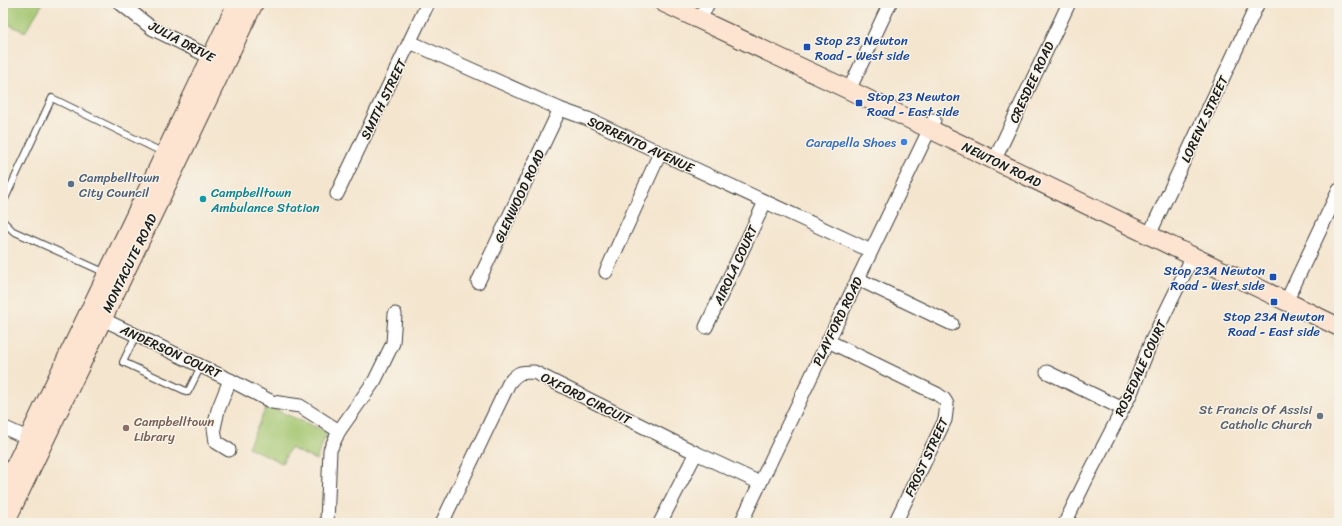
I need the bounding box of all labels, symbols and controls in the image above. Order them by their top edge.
street label: JULIA DRIVE [144,14,220,69]
place label: Stop 23 Newton Road - West side [815,29,910,67]
street label: CRESDEE ROAD [1002,37,1061,127]
marker: Stop 23 Newton Road - West side [802,42,812,52]
street label: SMITH STREET [354,54,413,143]
street label: LORENZ STREET [1174,71,1235,166]
place label: Stop 23 Newton Road - East side [867,85,960,123]
marker: Stop 23 Newton Road - East side [854,98,864,108]
street label: SORRENTO AVENUE [584,110,699,180]
place label: Carapella Shoes [806,131,897,154]
street label: NEWTON ROAD [958,135,1046,194]
marker: Carapella Shoes [899,137,909,147]
street label: GLENWOOD ROAD [488,145,551,247]
place label: Campbelltown City Council [79,166,159,204]
marker: Campbelltown City Council [66,179,76,189]
place label: Campbelltown Ambulance Station [210,181,319,219]
marker: Campbelltown Ambulance Station [198,194,208,204]
street label: MONTACUTE ROAD [95,210,164,317]
street label: AIROLA COURT [706,220,765,310]
place label: Stop 23A Newton Road - West side [1164,259,1265,297]
street label: PLAYFORD ROAD [806,272,869,370]
marker: Stop 23A Newton Road - West side [1268,272,1278,282]
marker: Stop 23A Newton Road - East side [1269,297,1279,307]
place label: Stop 23A Newton Road - East side [1223,305,1325,343]
street label: ROSEDALE COURT [1108,315,1173,420]
street label: ANDERSON COURT [116,318,226,385]
street label: OXFORD CIRCUIT [536,366,636,432]
place label: St Francis Of Assisi Catholic Church [1199,398,1312,436]
place label: Campbelltown Library [134,410,214,448]
marker: St Francis Of Assisi Catholic Church [1315,411,1325,421]
street label: FROST STREET [898,413,955,500]
marker: Campbelltown Library [121,423,131,433]

